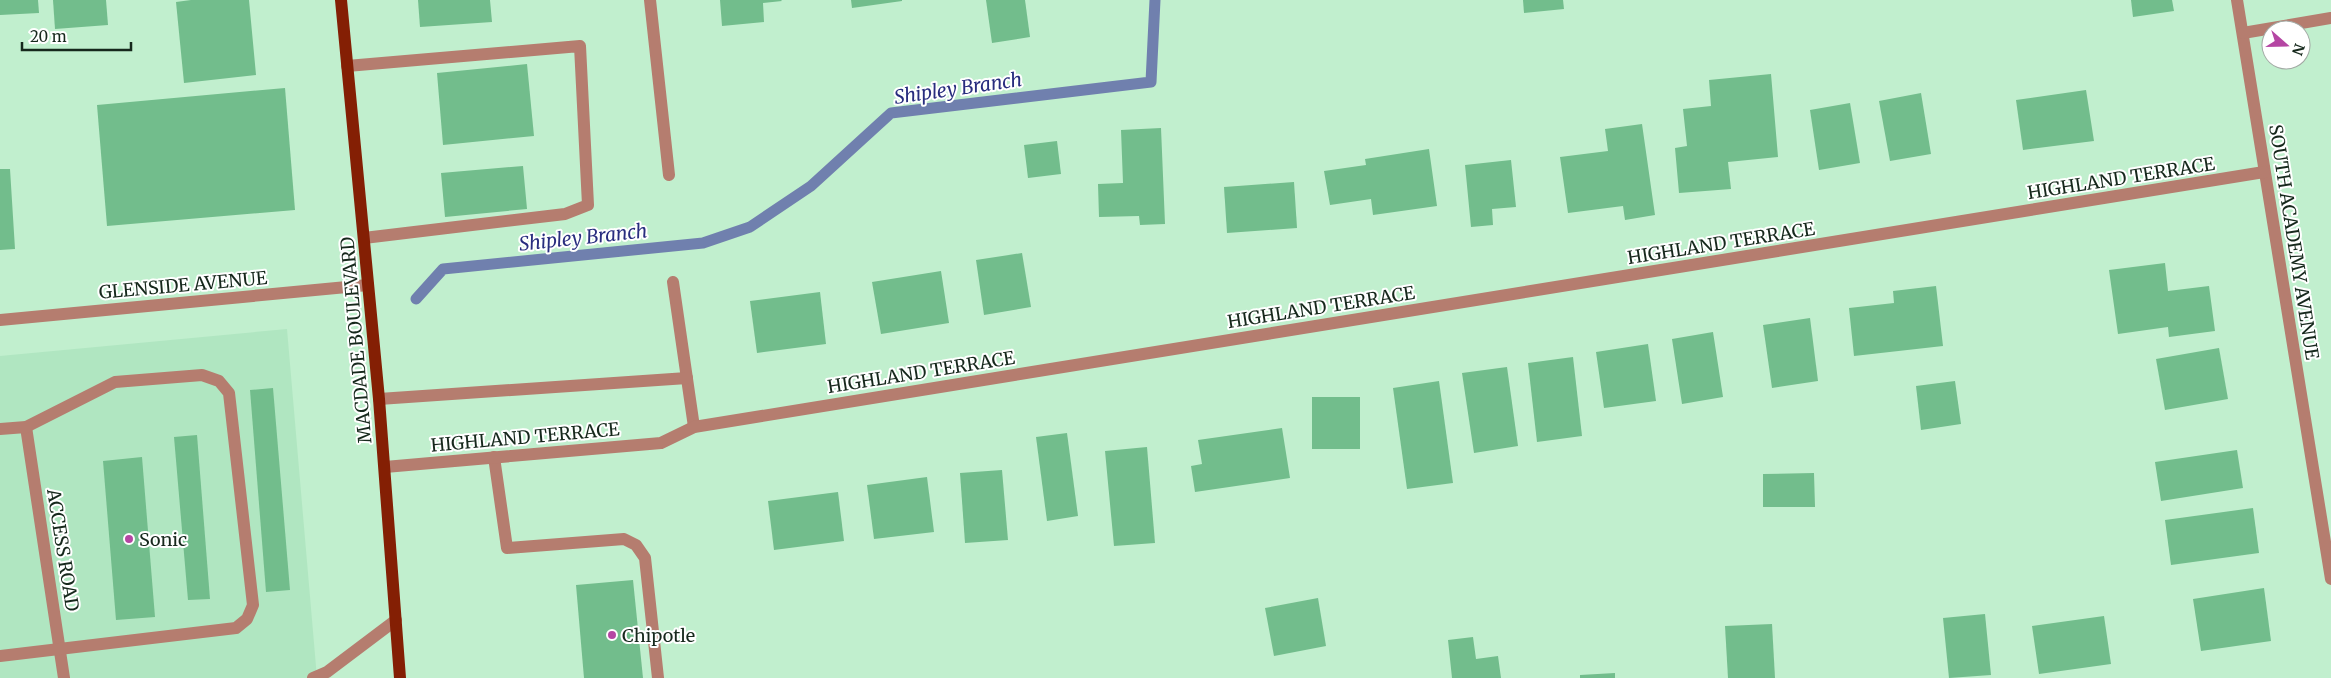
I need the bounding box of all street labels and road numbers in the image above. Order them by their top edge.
street label: SOUTH ACADEMY AVENUE [2264,123,2324,362]
street label: HIGHLAND TERRACE [2026,152,2217,204]
street label: HIGHLAND TERRACE [1626,217,1817,269]
street label: MACDADE BOULEVARD [336,236,376,444]
street label: GLENSIDE AVENUE [98,266,269,304]
street label: HIGHLAND TERRACE [1226,281,1417,333]
street label: HIGHLAND TERRACE [826,346,1017,398]
street label: HIGHLAND TERRACE [430,417,621,457]
street label: ACCESS ROAD [42,486,84,613]

